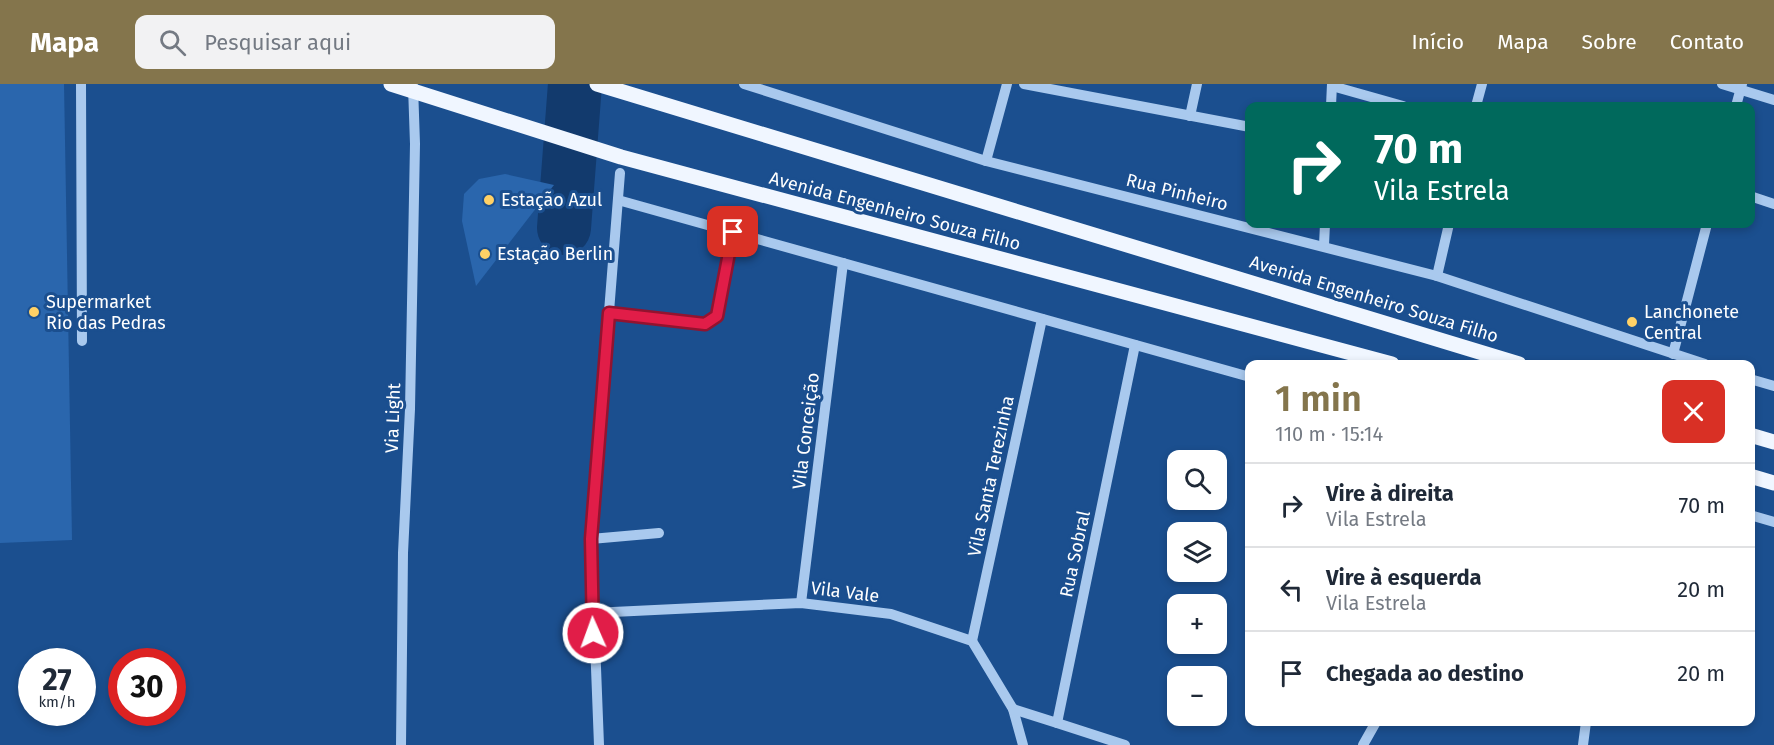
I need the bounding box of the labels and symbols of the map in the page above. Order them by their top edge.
street label: Avenida Engenheiro Souza Filho [767,167,1023,255]
street label: Rua Pinheiro [1124,169,1230,215]
place label: Estação Azul [501,189,602,211]
marker: Estação Azul [482,193,496,207]
pin [707,206,758,257]
place label: Estação Berlin [497,243,613,265]
marker: Estação Berlin [478,247,492,261]
street label: Avenida Engenheiro Souza Filho [1247,251,1501,347]
place label: Supermarket Rio das Pedras [46,291,166,334]
place label: Lanchonete Central [1644,301,1739,344]
marker: Supermarket Rio das Pedras [27,305,41,319]
marker: Lanchonete Central [1625,315,1639,329]
street label: Vila Conceição [788,371,824,491]
street label: Via Light [381,382,405,453]
street label: Vila Santa Terezinha [963,394,1019,558]
street label: Rua Sobral [1055,509,1095,599]
street label: Vila Vale [810,577,880,607]
position arrow [561,601,625,665]
speed limit sign: 30 [108,648,186,726]

